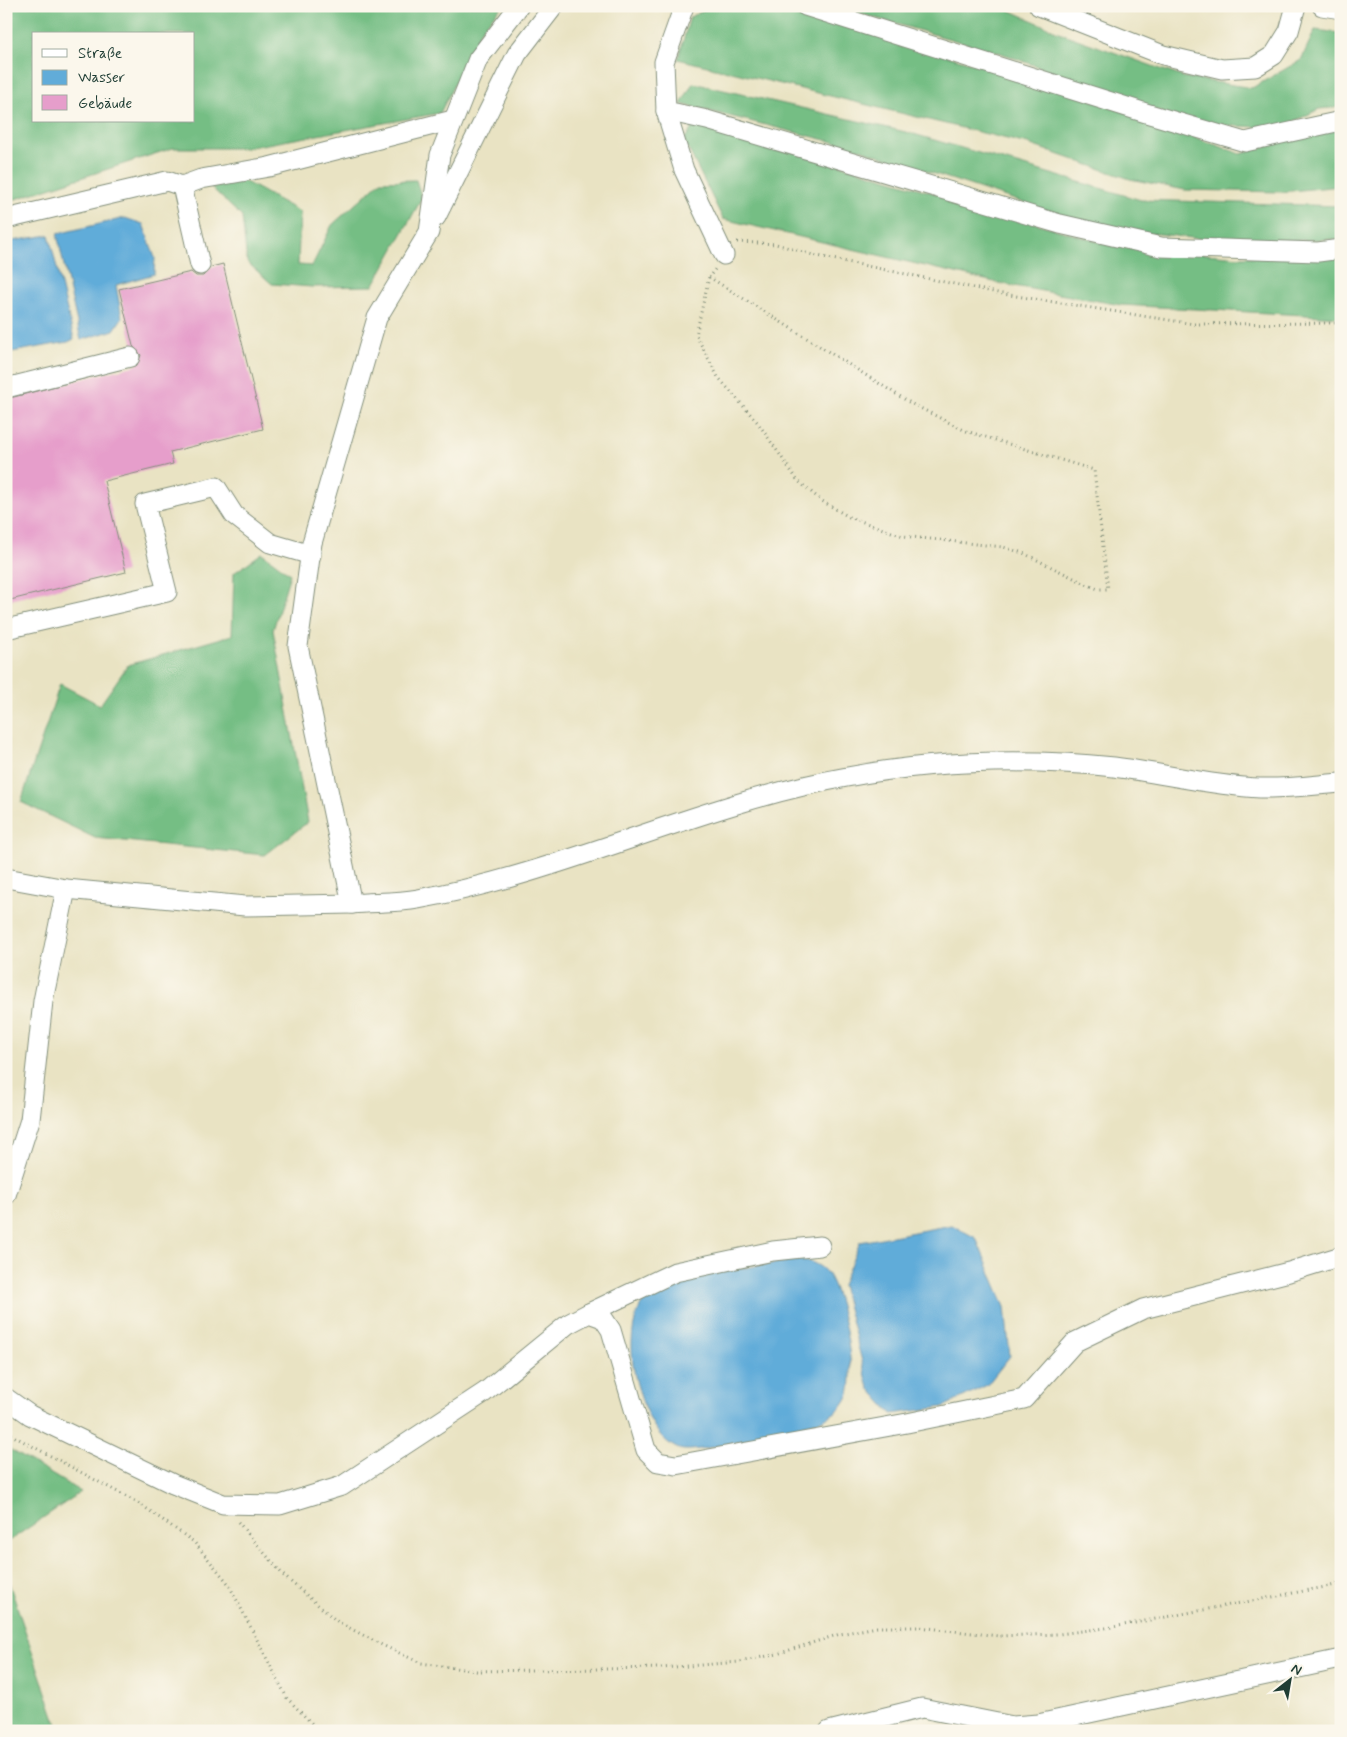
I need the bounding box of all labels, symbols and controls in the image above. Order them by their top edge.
legend [32,32,195,122]
text: Straße [78,44,122,64]
text: Wasser [78,68,125,88]
text: Gebäude [78,94,132,114]
north arrow [1264,1654,1314,1704]
text: N [1288,1660,1305,1680]

